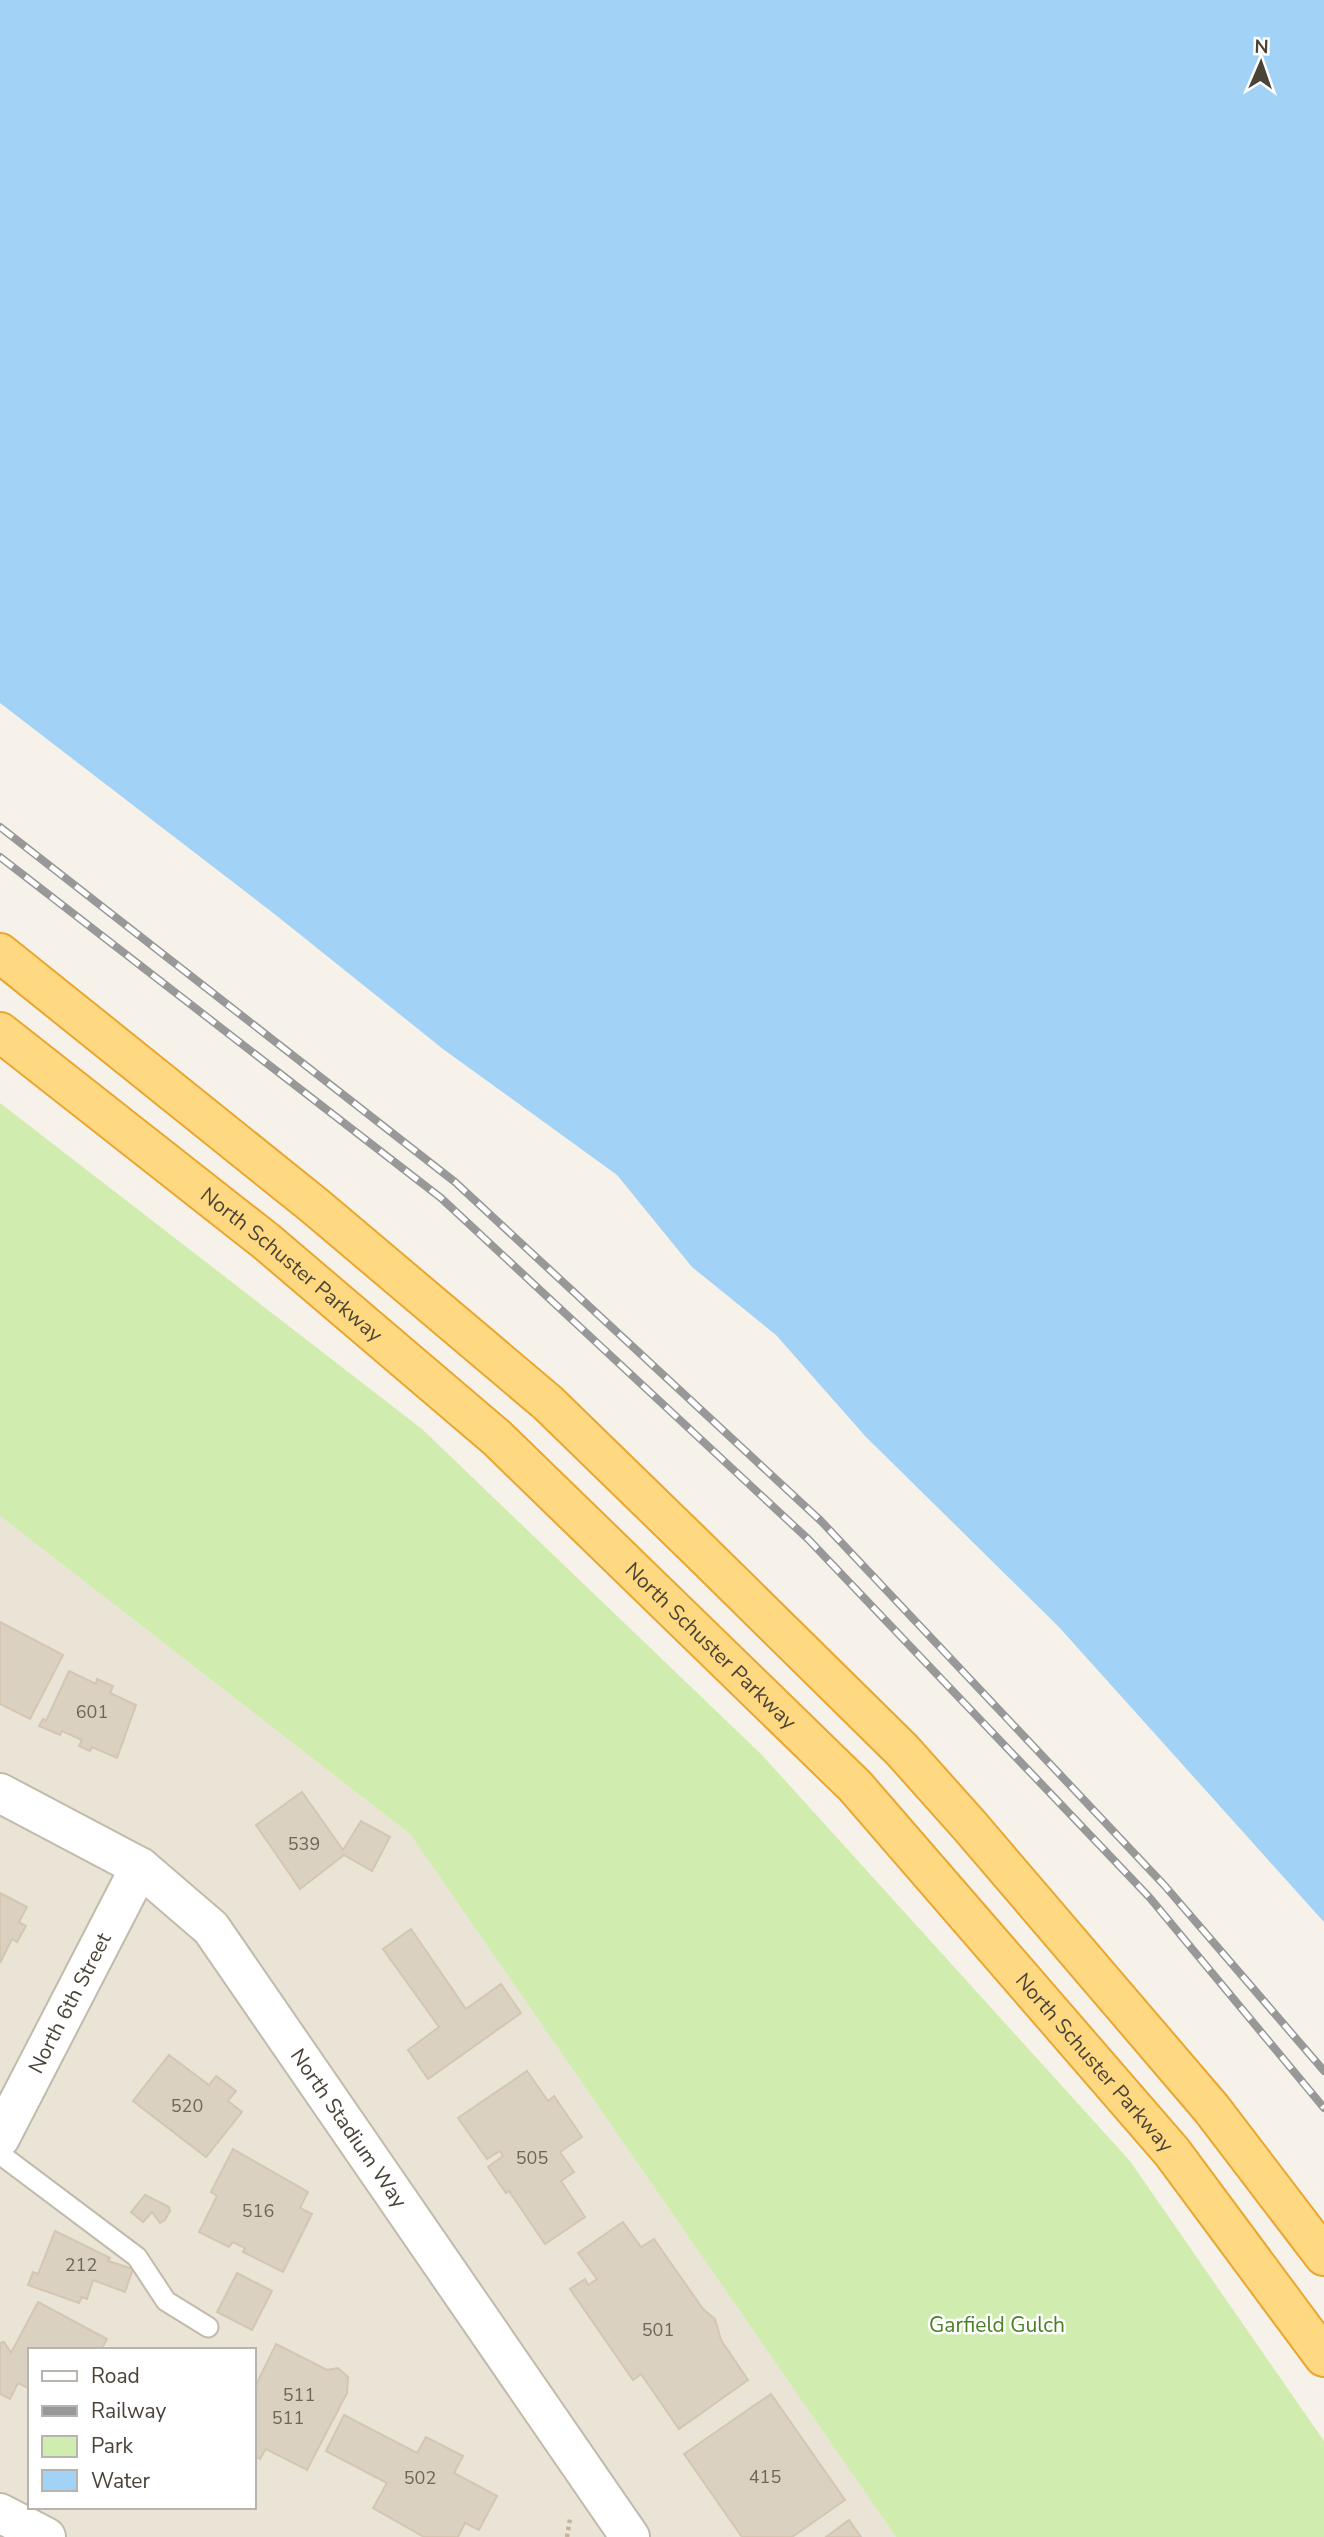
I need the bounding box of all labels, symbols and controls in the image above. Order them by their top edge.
north arrow [1226,28,1296,98]
text: N [1254,34,1269,60]
street label: North Schuster Parkway [195,1181,389,1349]
street label: North Schuster Parkway [619,1556,803,1736]
house number: 601 [76,1700,108,1724]
house number: 539 [288,1832,320,1856]
street label: North 6th Street [22,1927,118,2078]
street label: North Schuster Parkway [1009,1967,1180,2158]
street label: North Stadium Way [284,2043,414,2214]
house number: 520 [171,2094,203,2118]
house number: 505 [516,2146,548,2170]
house number: 516 [242,2199,274,2223]
house number: 212 [65,2253,97,2277]
park label: Garfield Gulch [929,2311,1065,2339]
house number: 501 [642,2318,674,2342]
legend [28,2348,256,2509]
text: Road [91,2362,140,2390]
house number: 511 [283,2383,315,2407]
text: Railway [91,2397,166,2425]
house number: 511 [272,2406,304,2430]
text: Park [91,2432,133,2460]
house number: 415 [749,2465,781,2489]
house number: 502 [404,2466,436,2490]
text: Water [91,2467,150,2495]

